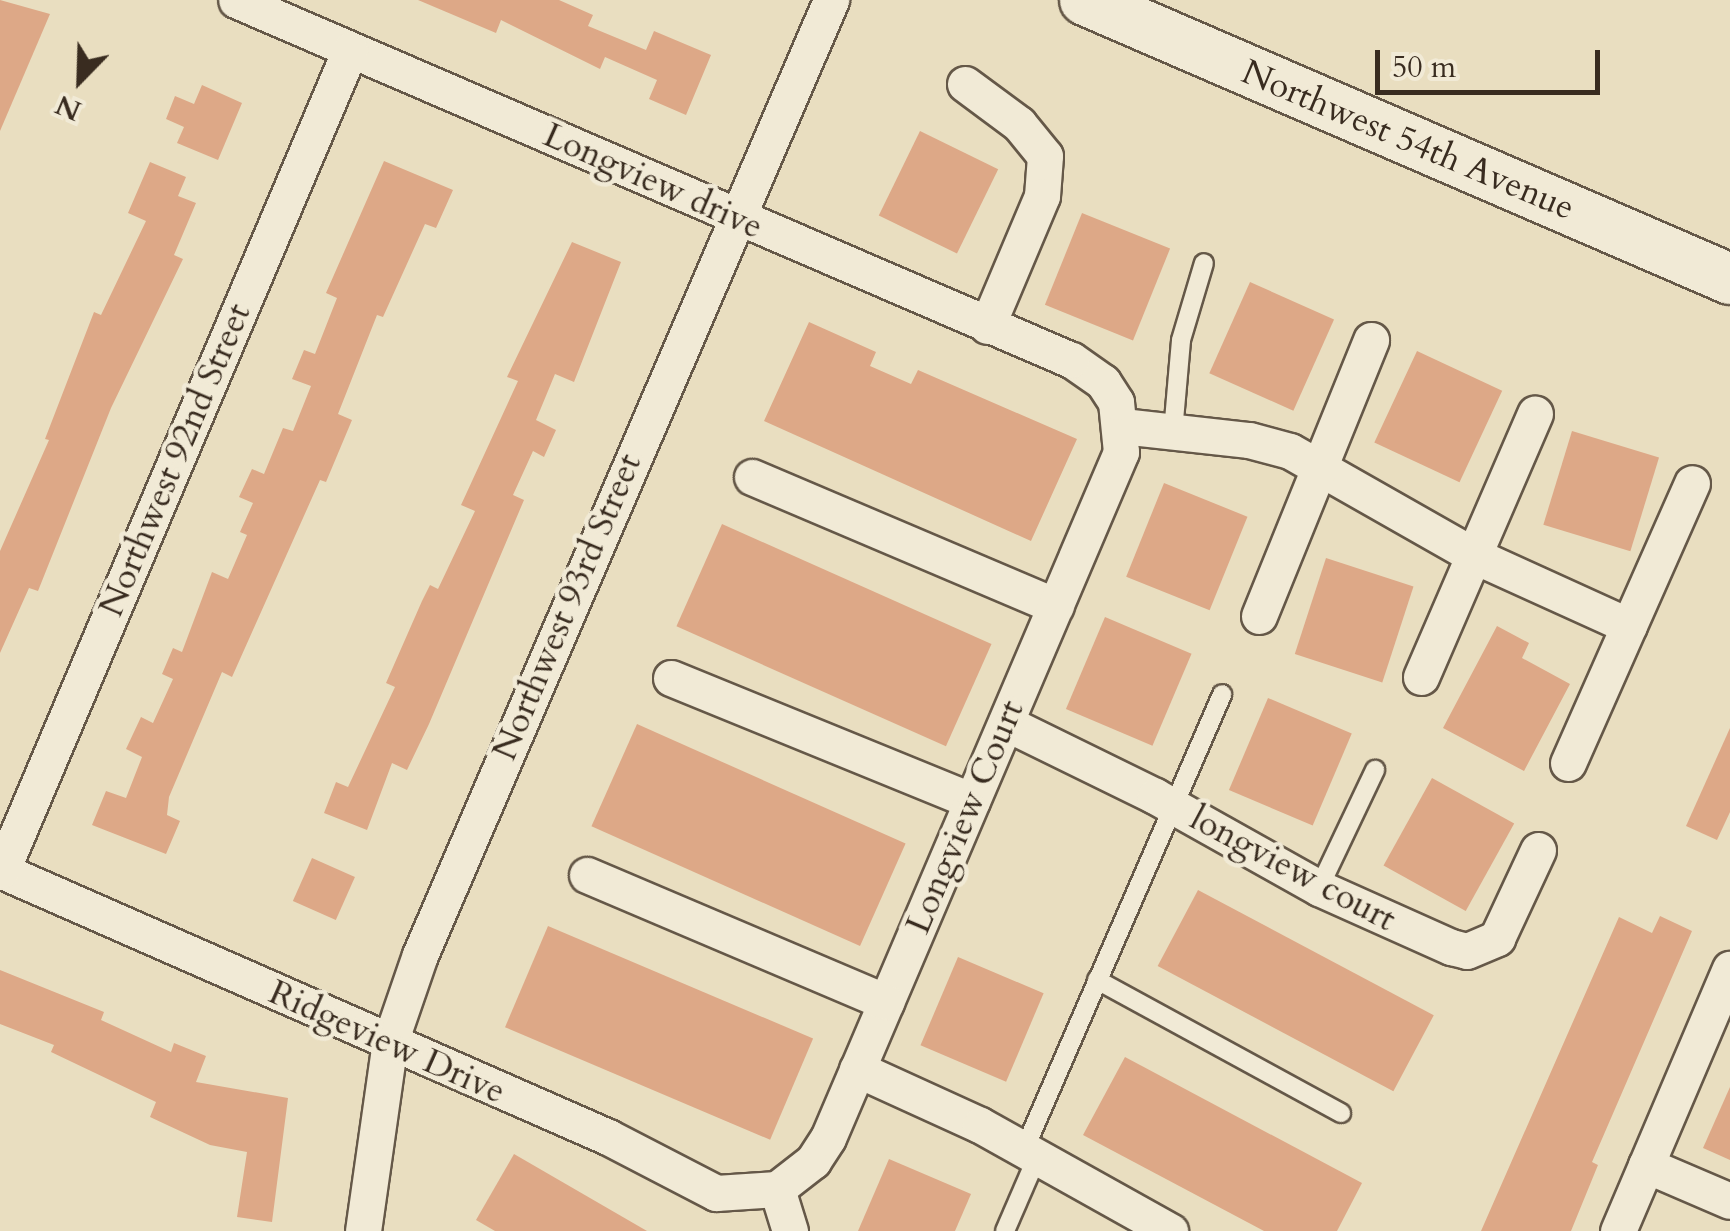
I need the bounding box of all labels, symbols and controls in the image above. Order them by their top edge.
north arrow [30,30,130,130]
scale bar [1380,30,1605,92]
text: 50 m [1392,47,1456,88]
street label: Northwest 54th Avenue [1236,51,1580,229]
text: N [50,85,87,130]
street label: Longview drive [537,114,769,248]
street label: Northwest 92nd Street [90,297,260,623]
street label: Northwest 93rd Street [483,447,651,767]
street label: Longview Court [897,694,1033,940]
street label: longview court [1183,797,1403,941]
street label: Ridgeview Drive [263,971,511,1113]

